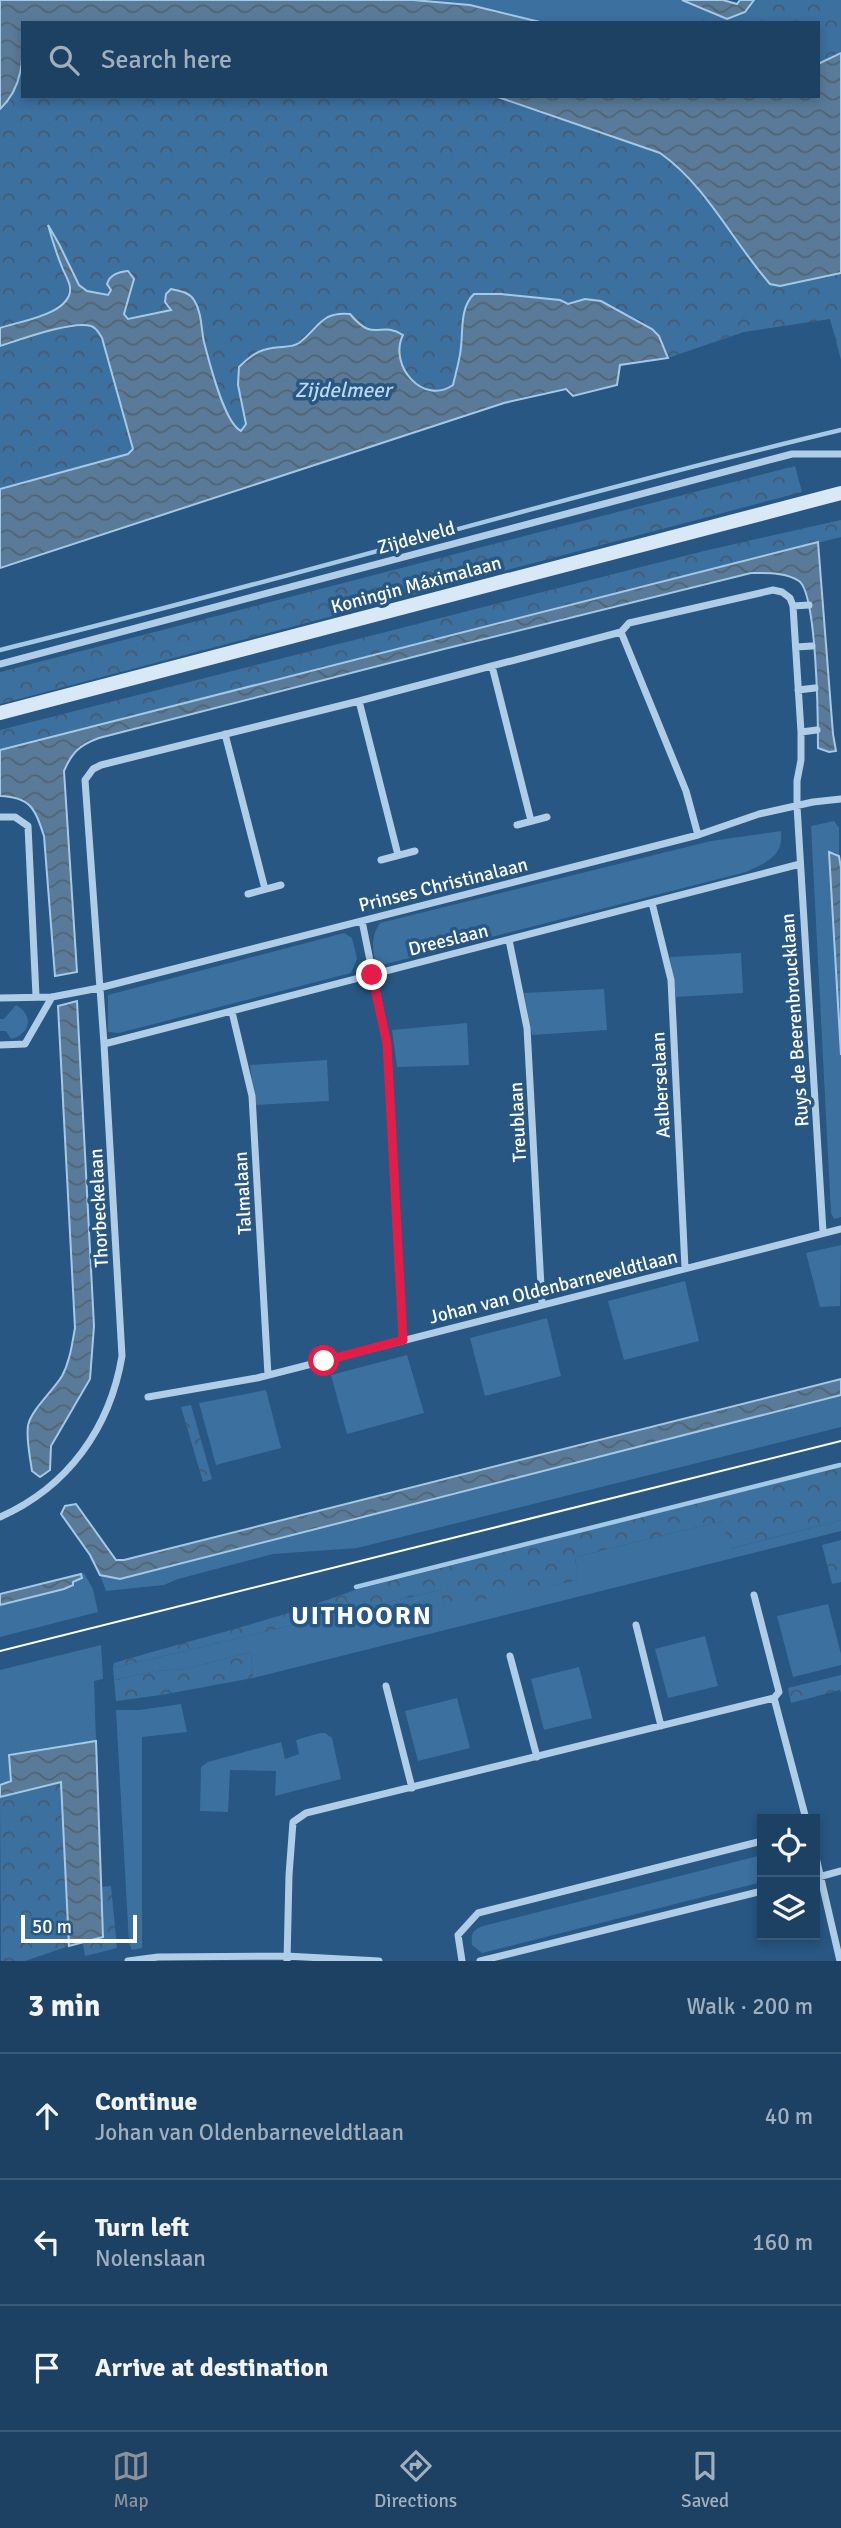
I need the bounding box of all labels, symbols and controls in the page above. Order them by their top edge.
search box [21,21,820,98]
icon: search [45,41,83,79]
text: Search here [101,44,232,76]
water label: Zijdelmeer [295,377,395,403]
street label: Zijdelveld [375,516,458,560]
street label: Koningin Máximalaan [328,551,504,619]
street label: Prinses Christinalaan [356,852,530,918]
street label: Ruys de Beerenbroucklaan [776,912,814,1127]
street label: Dreeslaan [406,918,491,961]
route end [356,959,387,990]
street label: Aalberselaan [646,1031,676,1139]
street label: Treublaan [504,1081,532,1163]
street label: Thorbeckelaan [84,1148,114,1268]
street label: Talmalaan [229,1151,257,1235]
street label: Johan van Oldenbarneveldtlaan [427,1244,680,1329]
route start [308,1345,339,1376]
district label: UITHOORN [291,1600,433,1632]
map controls [757,1814,820,1940]
button: locate [757,1814,820,1877]
button: layers [757,1877,820,1940]
scale bar [21,1912,136,1944]
text: 50 m [32,1915,72,1939]
text: 3 min [28,1988,100,2025]
text: Walk · 200 m [687,1992,813,2021]
text: Continue [95,2086,197,2118]
icon: ahead [28,2097,66,2135]
text: 40 m [765,2102,813,2131]
text: Johan van Oldenbarneveldtlaan [95,2118,404,2147]
text: Turn left [95,2212,189,2244]
icon: left [28,2223,66,2261]
text: 160 m [752,2228,813,2257]
text: Nolenslaan [95,2244,206,2273]
icon: arrive [28,2349,66,2387]
text: Arrive at destination [95,2352,328,2384]
tab: Map [112,2447,150,2513]
tab: Directions [374,2447,457,2513]
tab: Saved [681,2447,729,2513]

